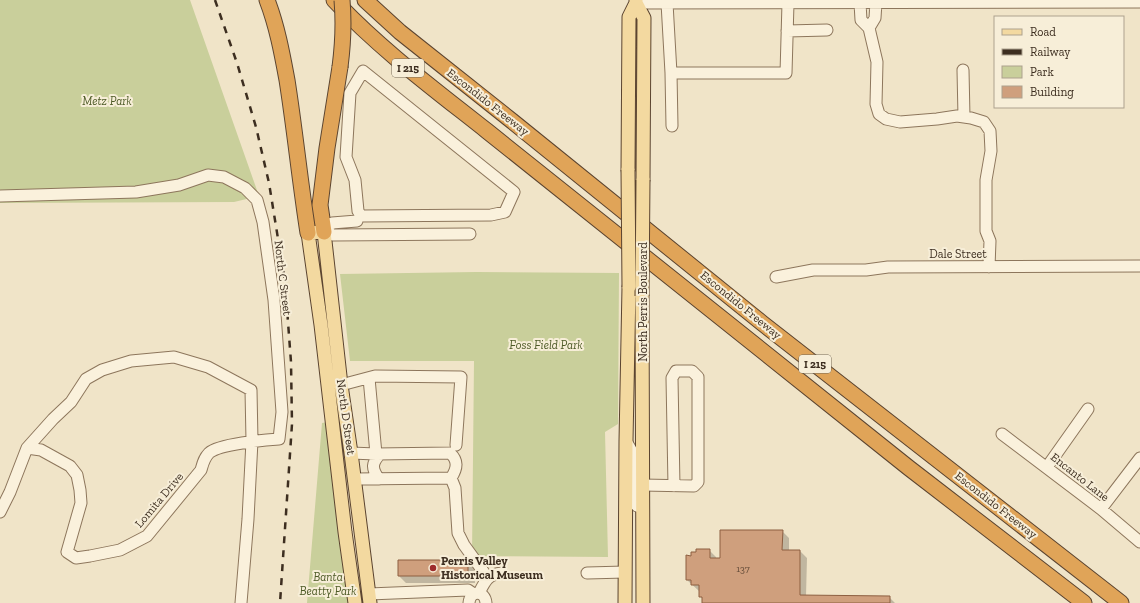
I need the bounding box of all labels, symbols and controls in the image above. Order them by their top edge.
legend [994,16,1124,108]
text: Road [1030,25,1056,39]
text: Railway [1030,45,1071,59]
road number: I 215 [392,59,424,77]
text: Park [1030,65,1055,79]
street label: Escondido Freeway [444,66,532,139]
text: Building [1030,85,1074,99]
park label: Metz Park [82,94,132,108]
street label: North C Street [271,240,295,317]
street label: North Perris Boulevard [636,242,650,362]
street label: Dale Street [929,247,987,261]
street label: Escondido Freeway [698,268,785,342]
park label: Foss Field Park [509,338,583,352]
road number: I 215 [799,355,831,373]
street label: North D Street [334,378,358,456]
street label: Encanto Lane [1048,450,1112,504]
street label: Lomita Drive [132,469,186,530]
street label: Escondido Freeway [952,469,1040,542]
place label: Perris Valley Historical Museum [441,554,543,582]
marker: Perris Valley Historical Museum [428,563,438,573]
house number: 137 [736,563,750,575]
park label: Banta Beatty Park [300,570,357,598]

